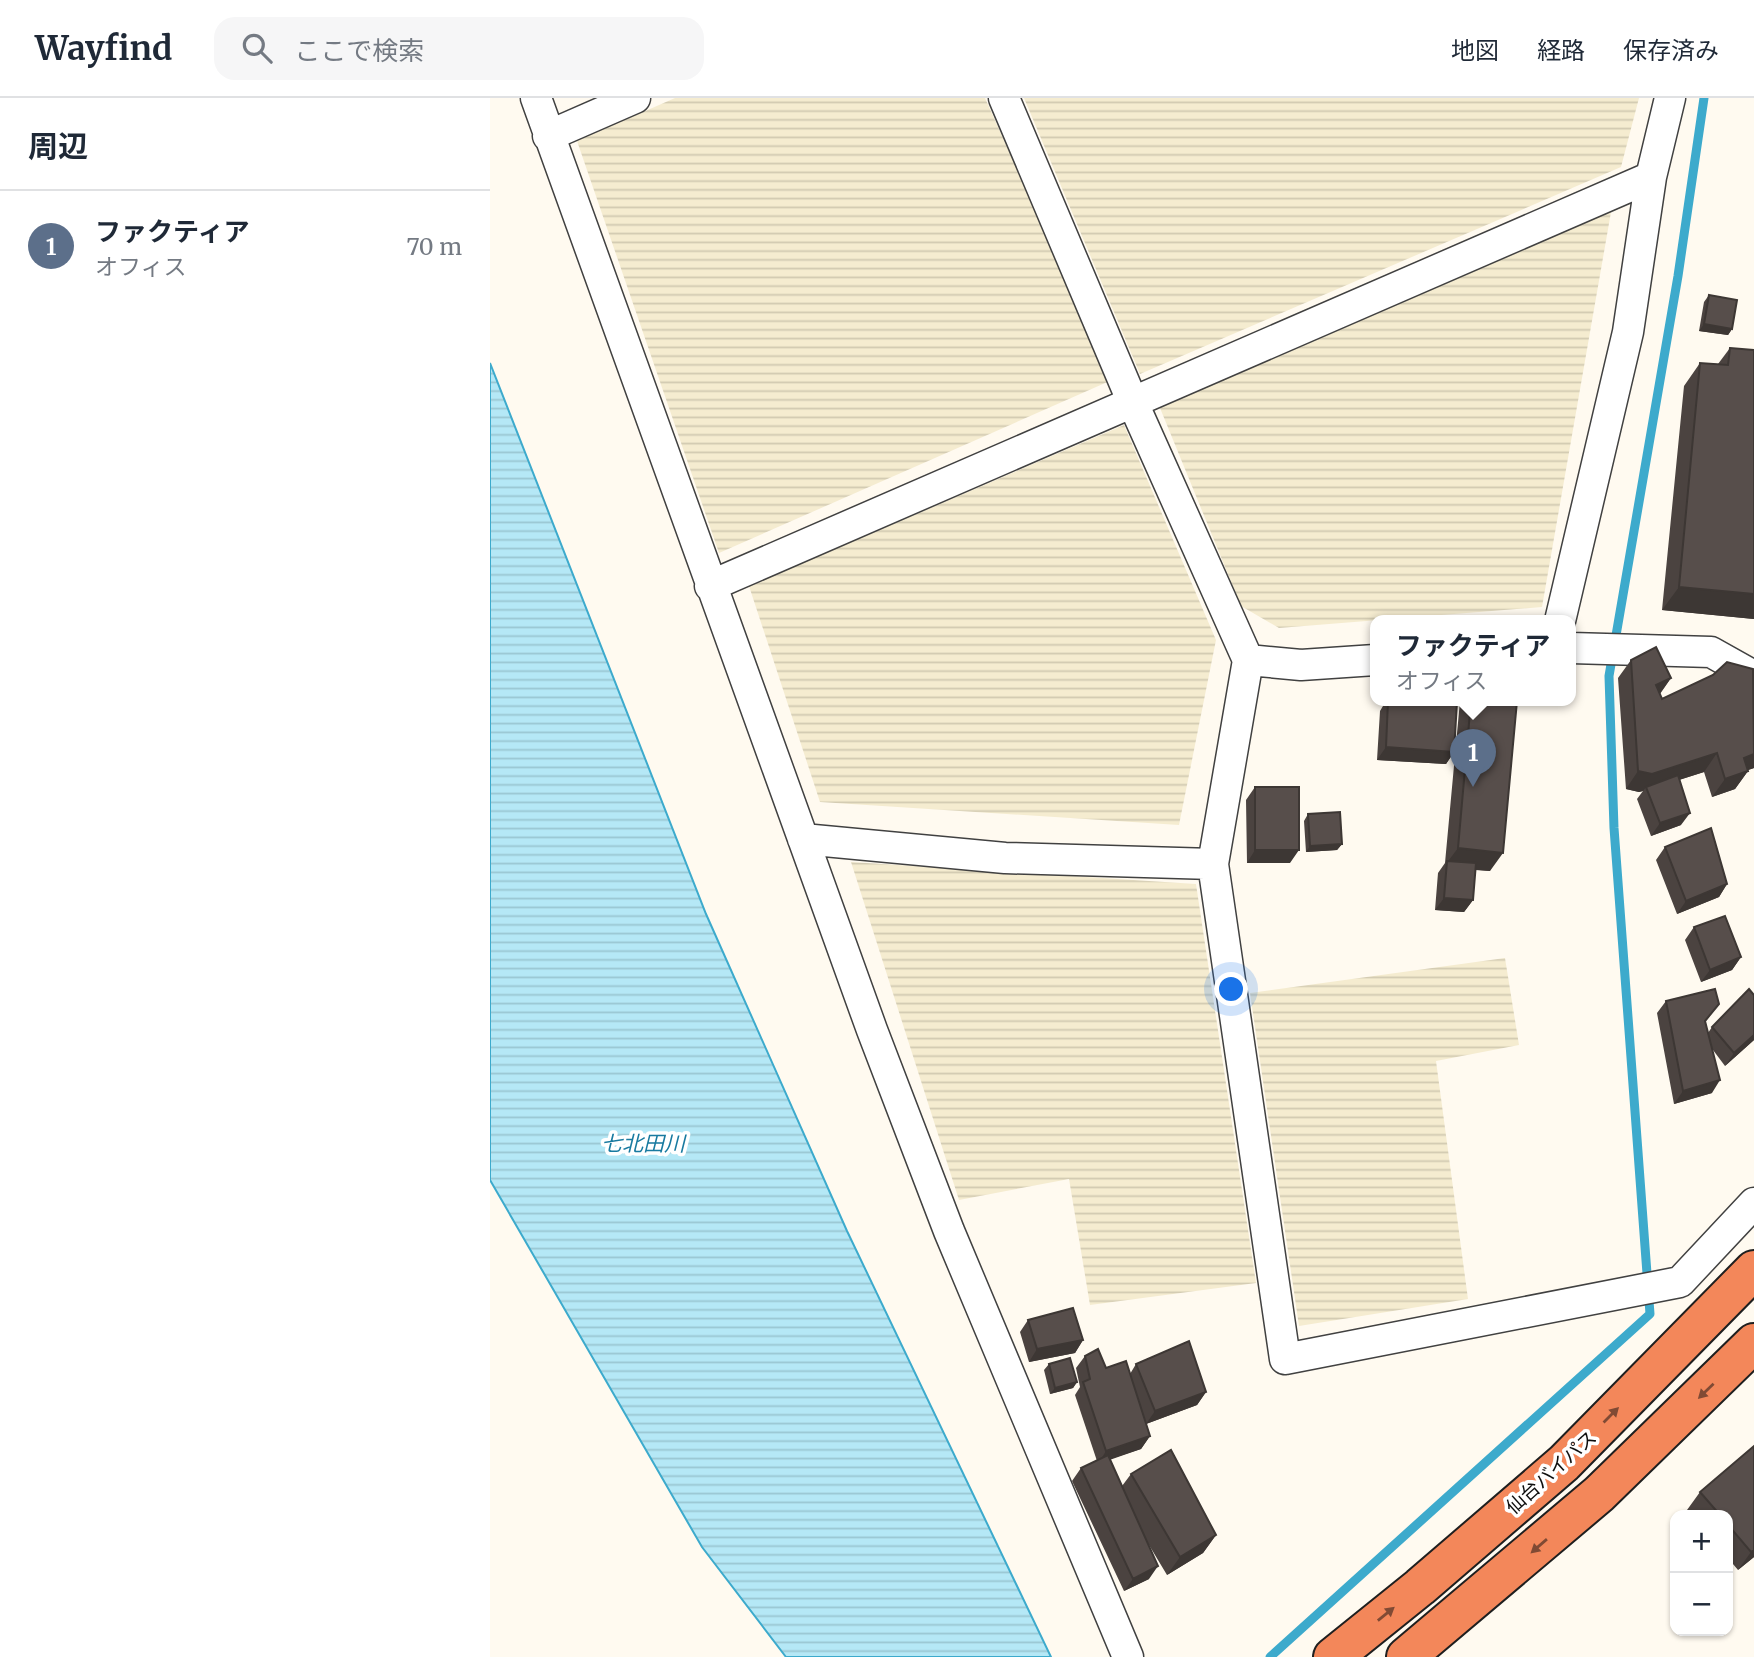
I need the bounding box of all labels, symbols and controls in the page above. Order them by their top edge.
search box [214,17,704,80]
text: Wayfind [35,28,172,69]
icon: search [238,29,276,67]
text: ここで検索 [294,34,424,67]
text: 地図 [1451,35,1499,66]
text: 経路 [1537,35,1585,66]
text: 保存済み [1623,35,1719,66]
text: 周辺 [28,127,88,165]
text: ファクティア [95,215,249,248]
text: 1 [46,232,56,261]
text: 70 m [406,232,462,261]
text: オフィス [95,252,187,281]
popup [1370,615,1576,706]
text: ファクティア [1396,629,1550,662]
text: オフィス [1396,666,1487,695]
pin: 1 [1450,729,1496,787]
your location [1214,972,1248,1006]
water label: 七北田川 [601,1130,687,1157]
one-way arrow [1697,1383,1714,1400]
one-way arrow [1603,1407,1620,1424]
street label: 仙台バイパス [1501,1425,1601,1519]
map controls [1670,1510,1733,1636]
button: + [1670,1510,1733,1573]
one-way arrow [1530,1538,1548,1554]
button: − [1670,1573,1733,1636]
one-way arrow [1376,1607,1394,1622]

